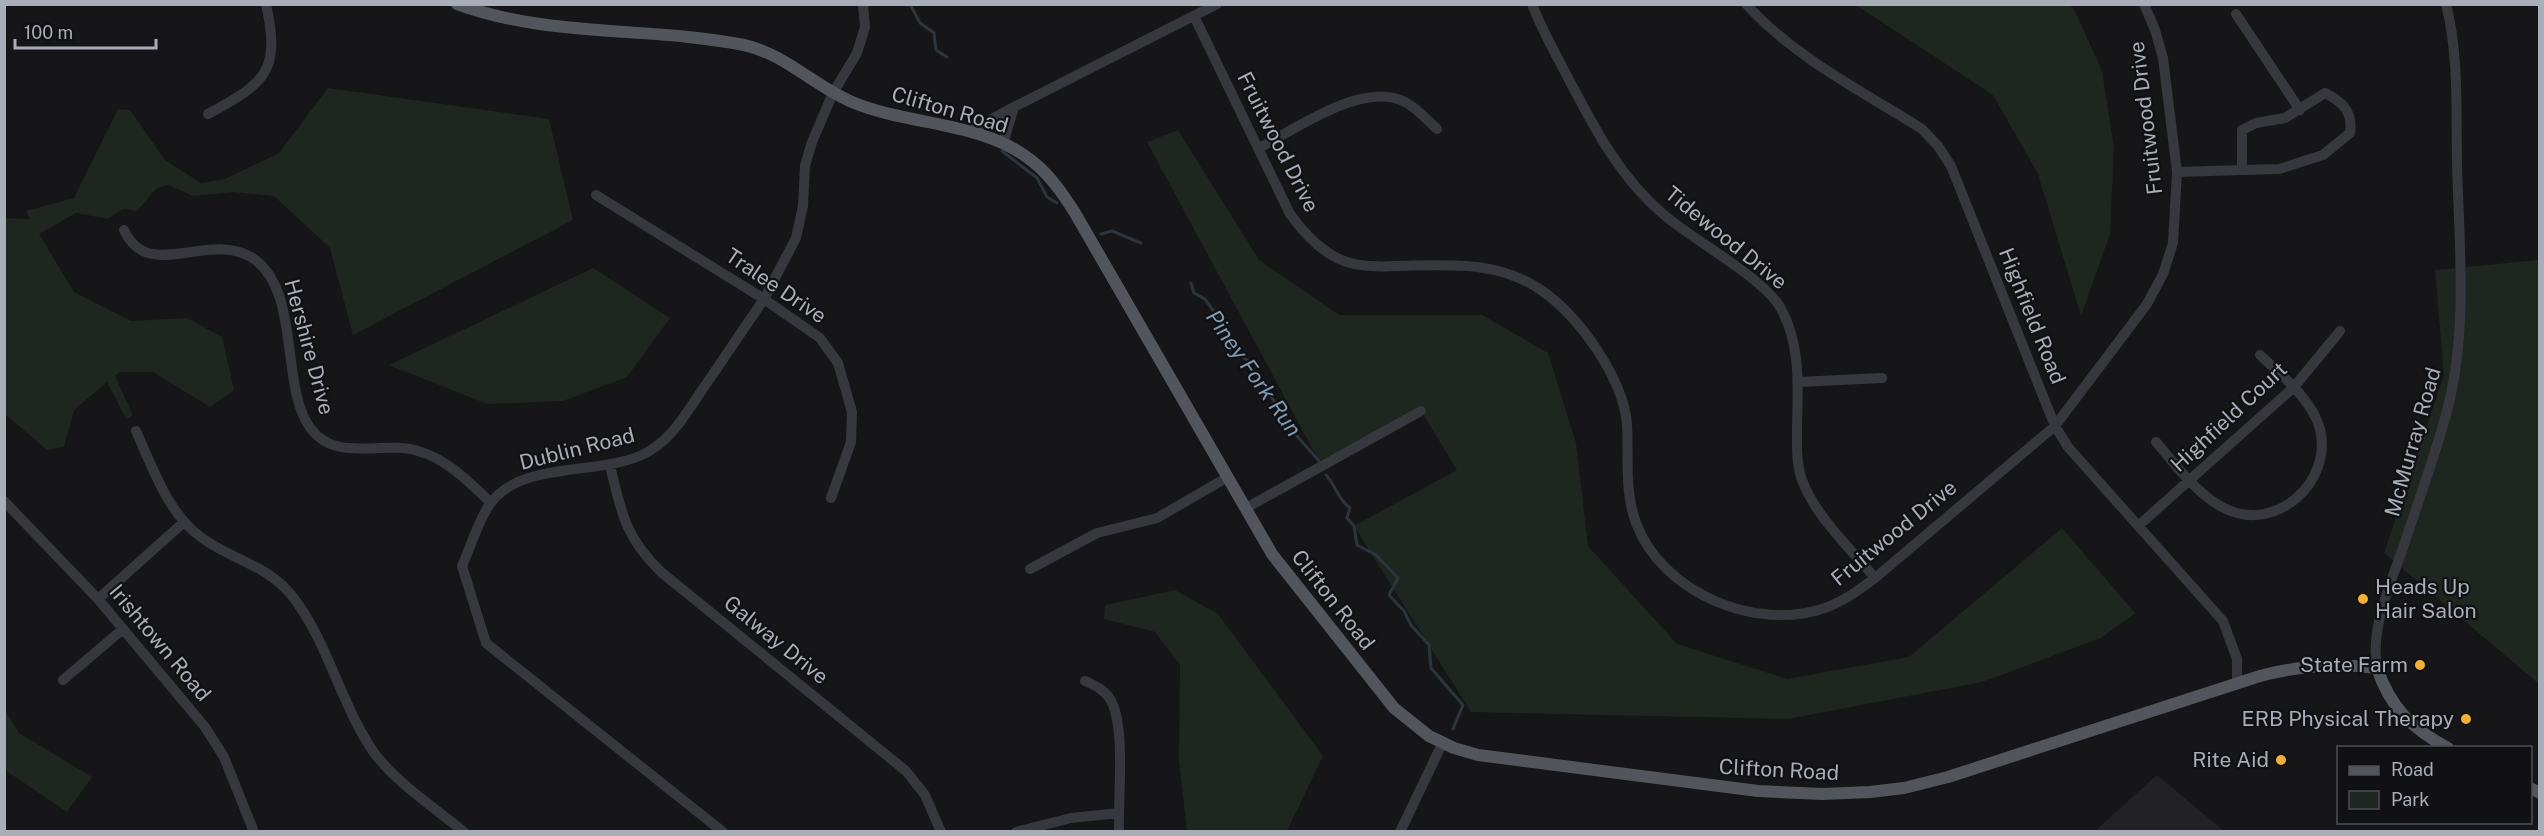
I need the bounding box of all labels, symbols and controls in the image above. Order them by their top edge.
scale bar [15,12,156,50]
text: 100 m [24,22,73,43]
street label: Fruitwood Drive [2124,40,2167,196]
street label: Fruitwood Drive [1232,67,1325,216]
street label: Clifton Road [889,81,1011,138]
street label: Tidewood Drive [1660,181,1792,294]
street label: Tralee Drive [721,243,831,328]
street label: Highfield Road [1994,244,2071,388]
street label: Hershire Drive [279,276,340,417]
water label: Piney Fork Run [1201,305,1307,441]
street label: Highfield Court [2165,357,2292,477]
street label: McMurray Road [2379,364,2446,519]
street label: Dublin Road [517,422,637,475]
street label: Fruitwood Drive [1826,474,1961,591]
street label: Clifton Road [1287,545,1380,655]
place label: Heads Up Hair Salon [2375,574,2477,623]
street label: Irishtown Road [104,579,216,706]
street label: Galway Drive [719,590,833,689]
marker: Heads Up Hair Salon [2356,592,2370,606]
place label: State Farm [2300,652,2408,677]
marker: State Farm [2413,658,2427,672]
place label: ERB Physical Therapy [2242,706,2454,731]
marker: ERB Physical Therapy [2459,712,2473,726]
legend [2337,746,2532,824]
place label: Rite Aid [2192,747,2269,772]
marker: Rite Aid [2274,753,2288,767]
street label: Clifton Road [1718,754,1840,785]
text: Road [2391,759,2434,780]
text: Park [2391,789,2429,810]

